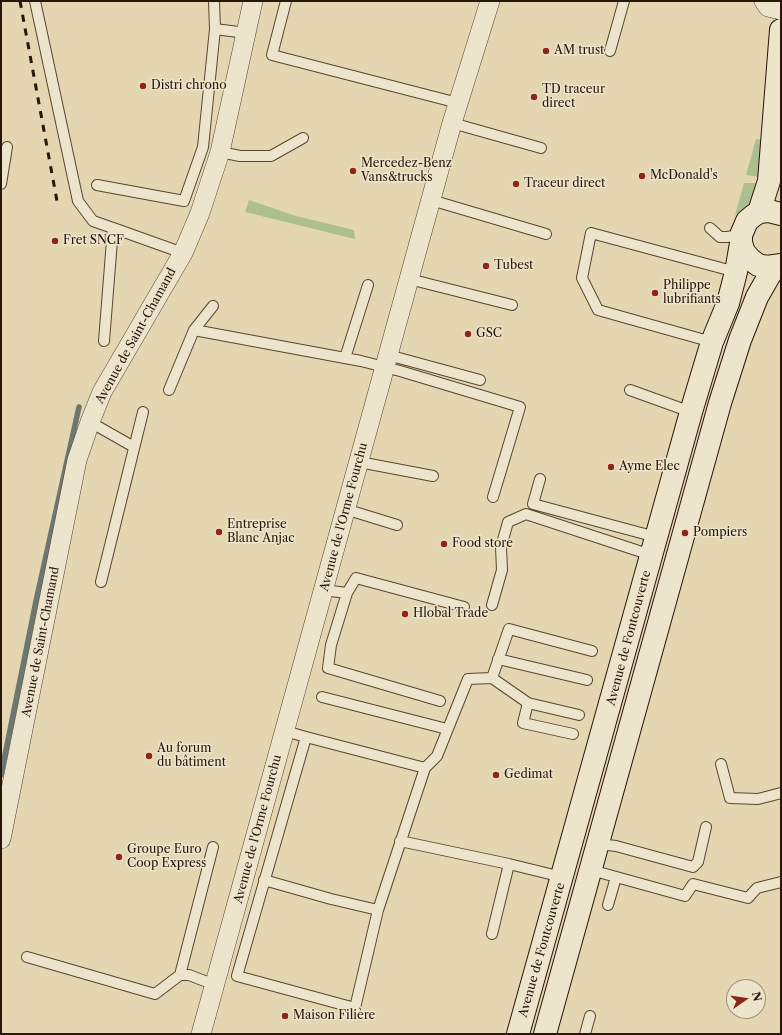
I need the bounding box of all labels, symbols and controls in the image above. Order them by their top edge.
place label: AM trust [554,44,604,58]
marker: AM trust [541,46,551,56]
place label: Distri chrono [151,79,227,93]
marker: Distri chrono [138,81,148,91]
place label: TD traceur direct [542,83,605,111]
marker: TD traceur direct [529,92,539,102]
place label: Mercedez-Benz Vans&trucks [361,157,452,185]
marker: Mercedez-Benz Vans&trucks [348,166,358,176]
place label: McDonald's [650,169,718,183]
marker: McDonald's [637,171,647,181]
place label: Traceur direct [524,177,605,191]
marker: Traceur direct [511,179,521,189]
place label: Fret SNCF [63,234,124,248]
marker: Fret SNCF [50,236,60,246]
place label: Tubest [494,259,533,273]
marker: Tubest [481,261,491,271]
street label: Avenue de Saint-Chamand [93,266,179,406]
place label: Philippe lubrifiants [663,279,721,307]
marker: Philippe lubrifiants [650,288,660,298]
place label: GSC [476,327,502,341]
marker: GSC [463,329,473,339]
street label: Avenue de l'Orme Fourchu [317,441,371,593]
place label: Ayme Elec [619,460,680,474]
marker: Ayme Elec [606,462,616,472]
place label: Entreprise Blanc Anjac [227,518,295,546]
place label: Pompiers [693,526,747,540]
marker: Entreprise Blanc Anjac [214,527,224,537]
marker: Pompiers [680,528,690,538]
place label: Food store [452,537,513,551]
marker: Food store [439,539,449,549]
street label: Avenue de Saint-Chamand [19,566,63,718]
street label: Avenue de Fontcouverte [604,569,654,707]
place label: Hlobal Trade [413,607,488,621]
marker: Hlobal Trade [400,609,410,619]
place label: Au forum du bâtiment [157,742,226,770]
marker: Au forum du bâtiment [144,751,154,761]
street label: Avenue de l'Orme Fourchu [231,753,285,905]
place label: Gedimat [504,768,553,782]
marker: Gedimat [491,770,501,780]
place label: Groupe Euro Coop Express [127,843,206,871]
marker: Groupe Euro Coop Express [114,852,124,862]
street label: Avenue de Fontcouverte [516,881,568,1019]
north arrow [726,979,766,1019]
text: N [749,990,765,1003]
place label: Maison Filière [293,1009,375,1023]
marker: Maison Filière [280,1011,290,1021]

